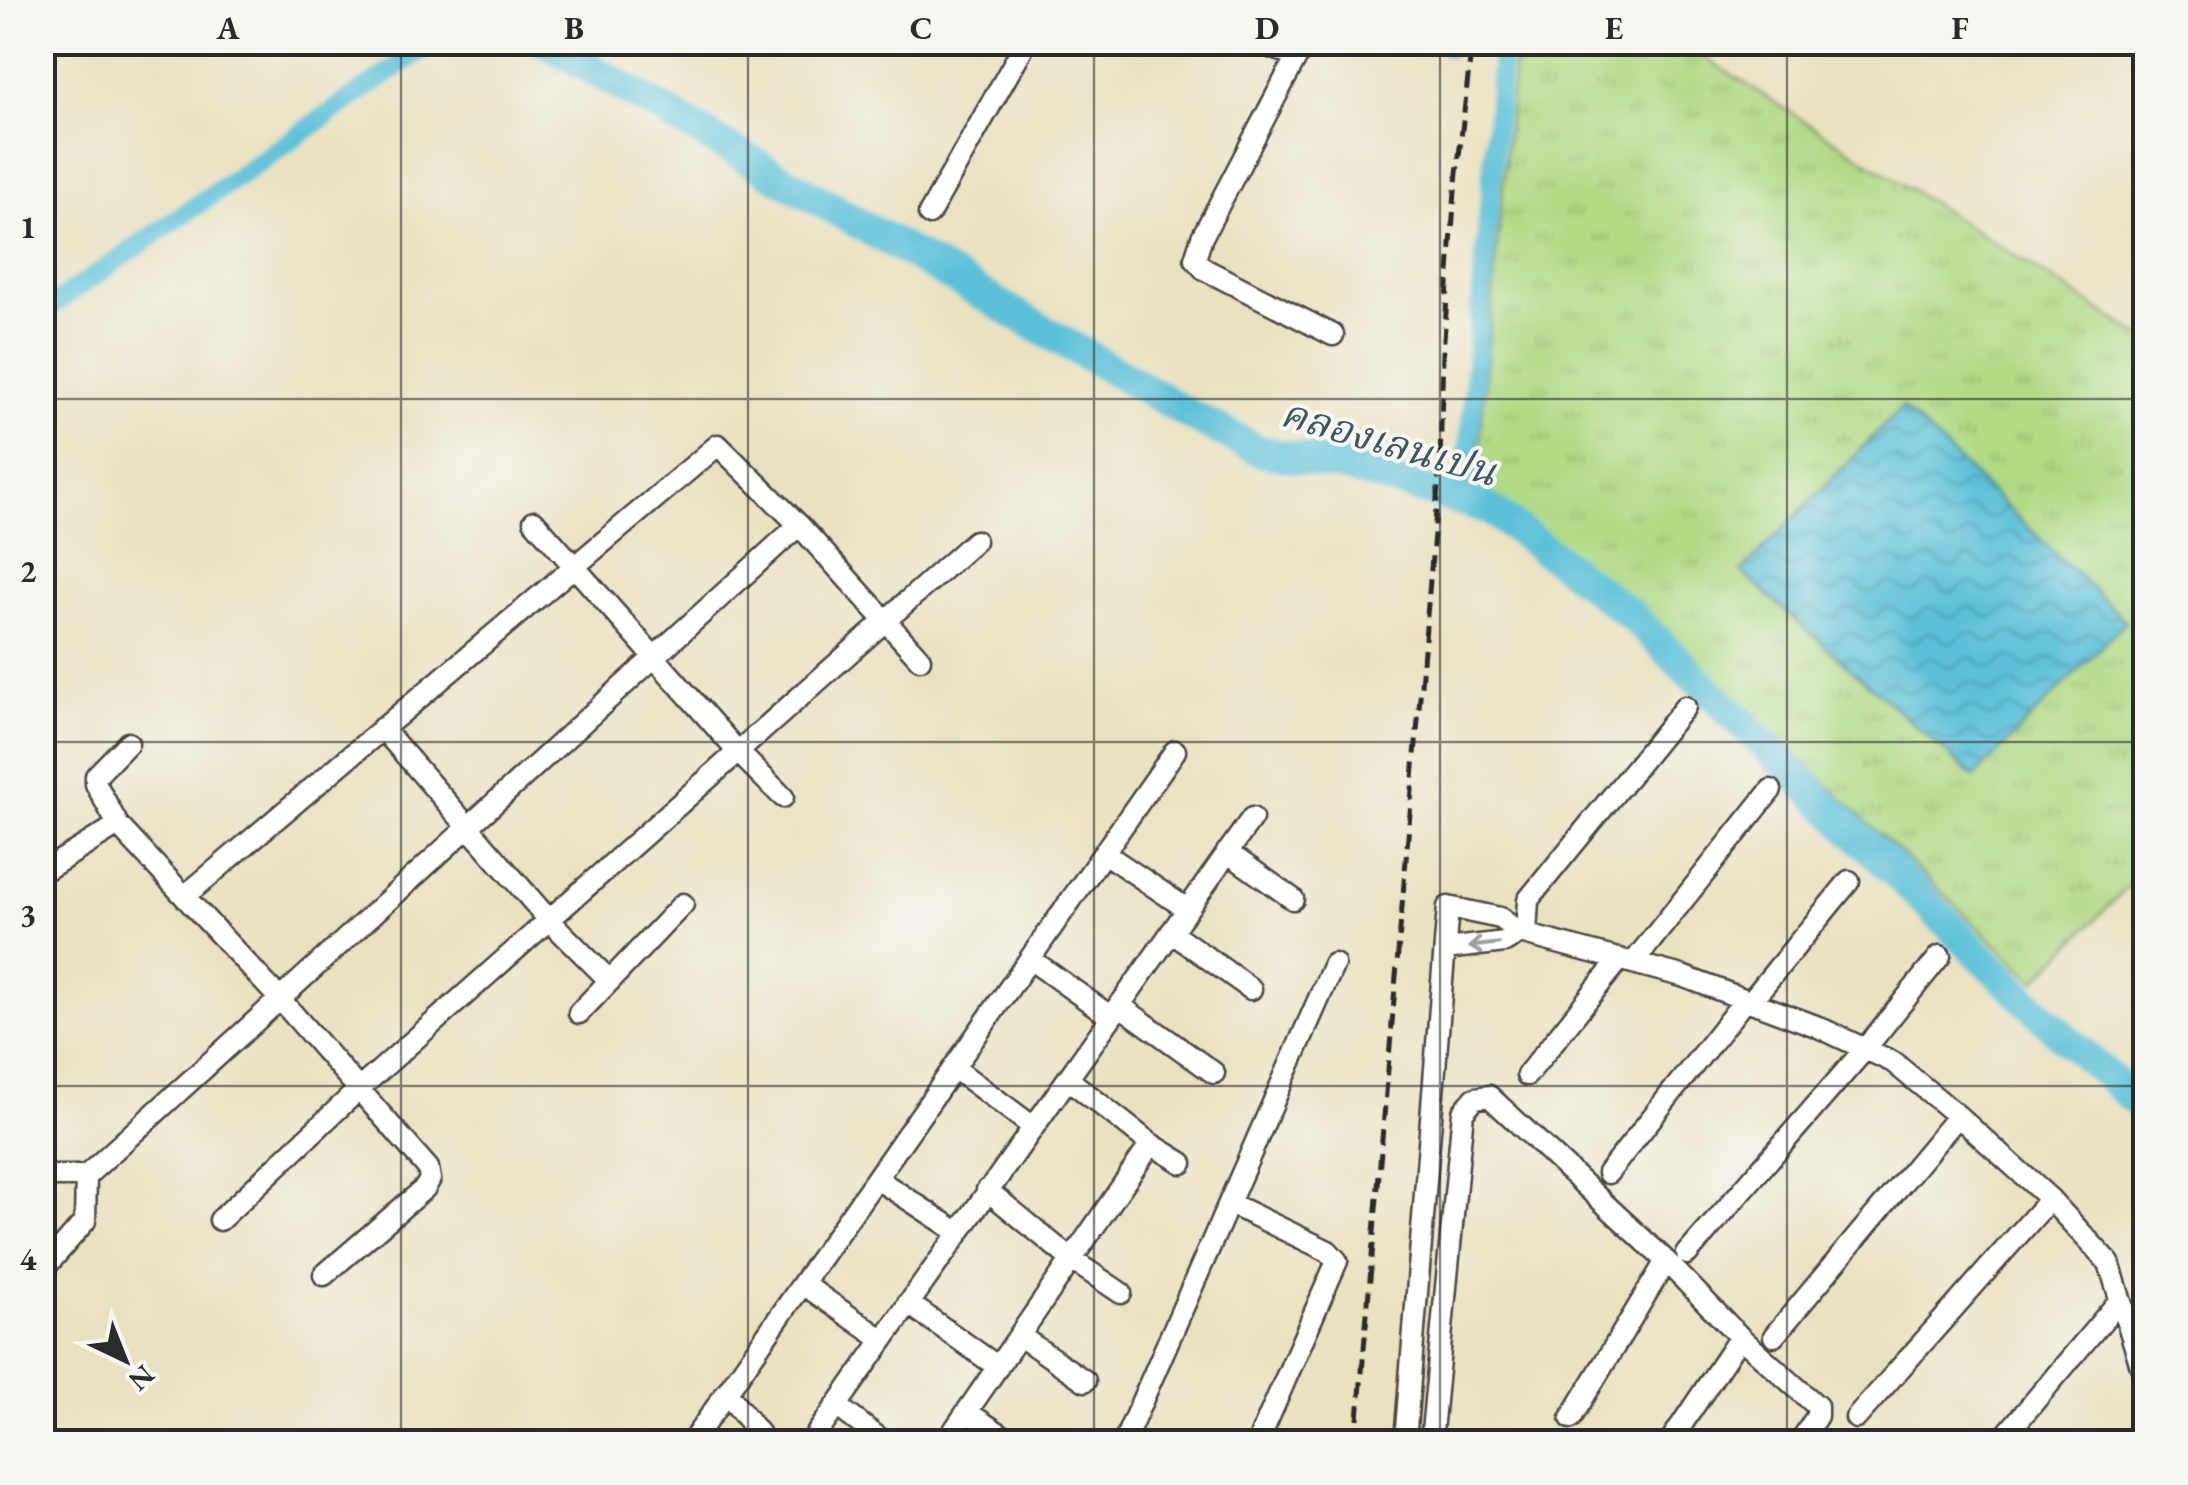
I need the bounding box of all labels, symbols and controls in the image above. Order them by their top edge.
text: A [215,7,240,49]
text: B [564,7,584,49]
text: C [910,7,932,49]
text: D [1255,7,1279,49]
text: E [1605,7,1623,49]
text: F [1951,7,1969,49]
text: 1 [20,206,36,248]
water label: คลองเลนเปน [1275,386,1503,498]
text: 2 [20,550,37,592]
text: 3 [20,894,36,936]
one-way arrow [1468,936,1501,955]
text: 4 [20,1238,38,1280]
north arrow [75,1310,175,1410]
text: N [121,1357,163,1399]

